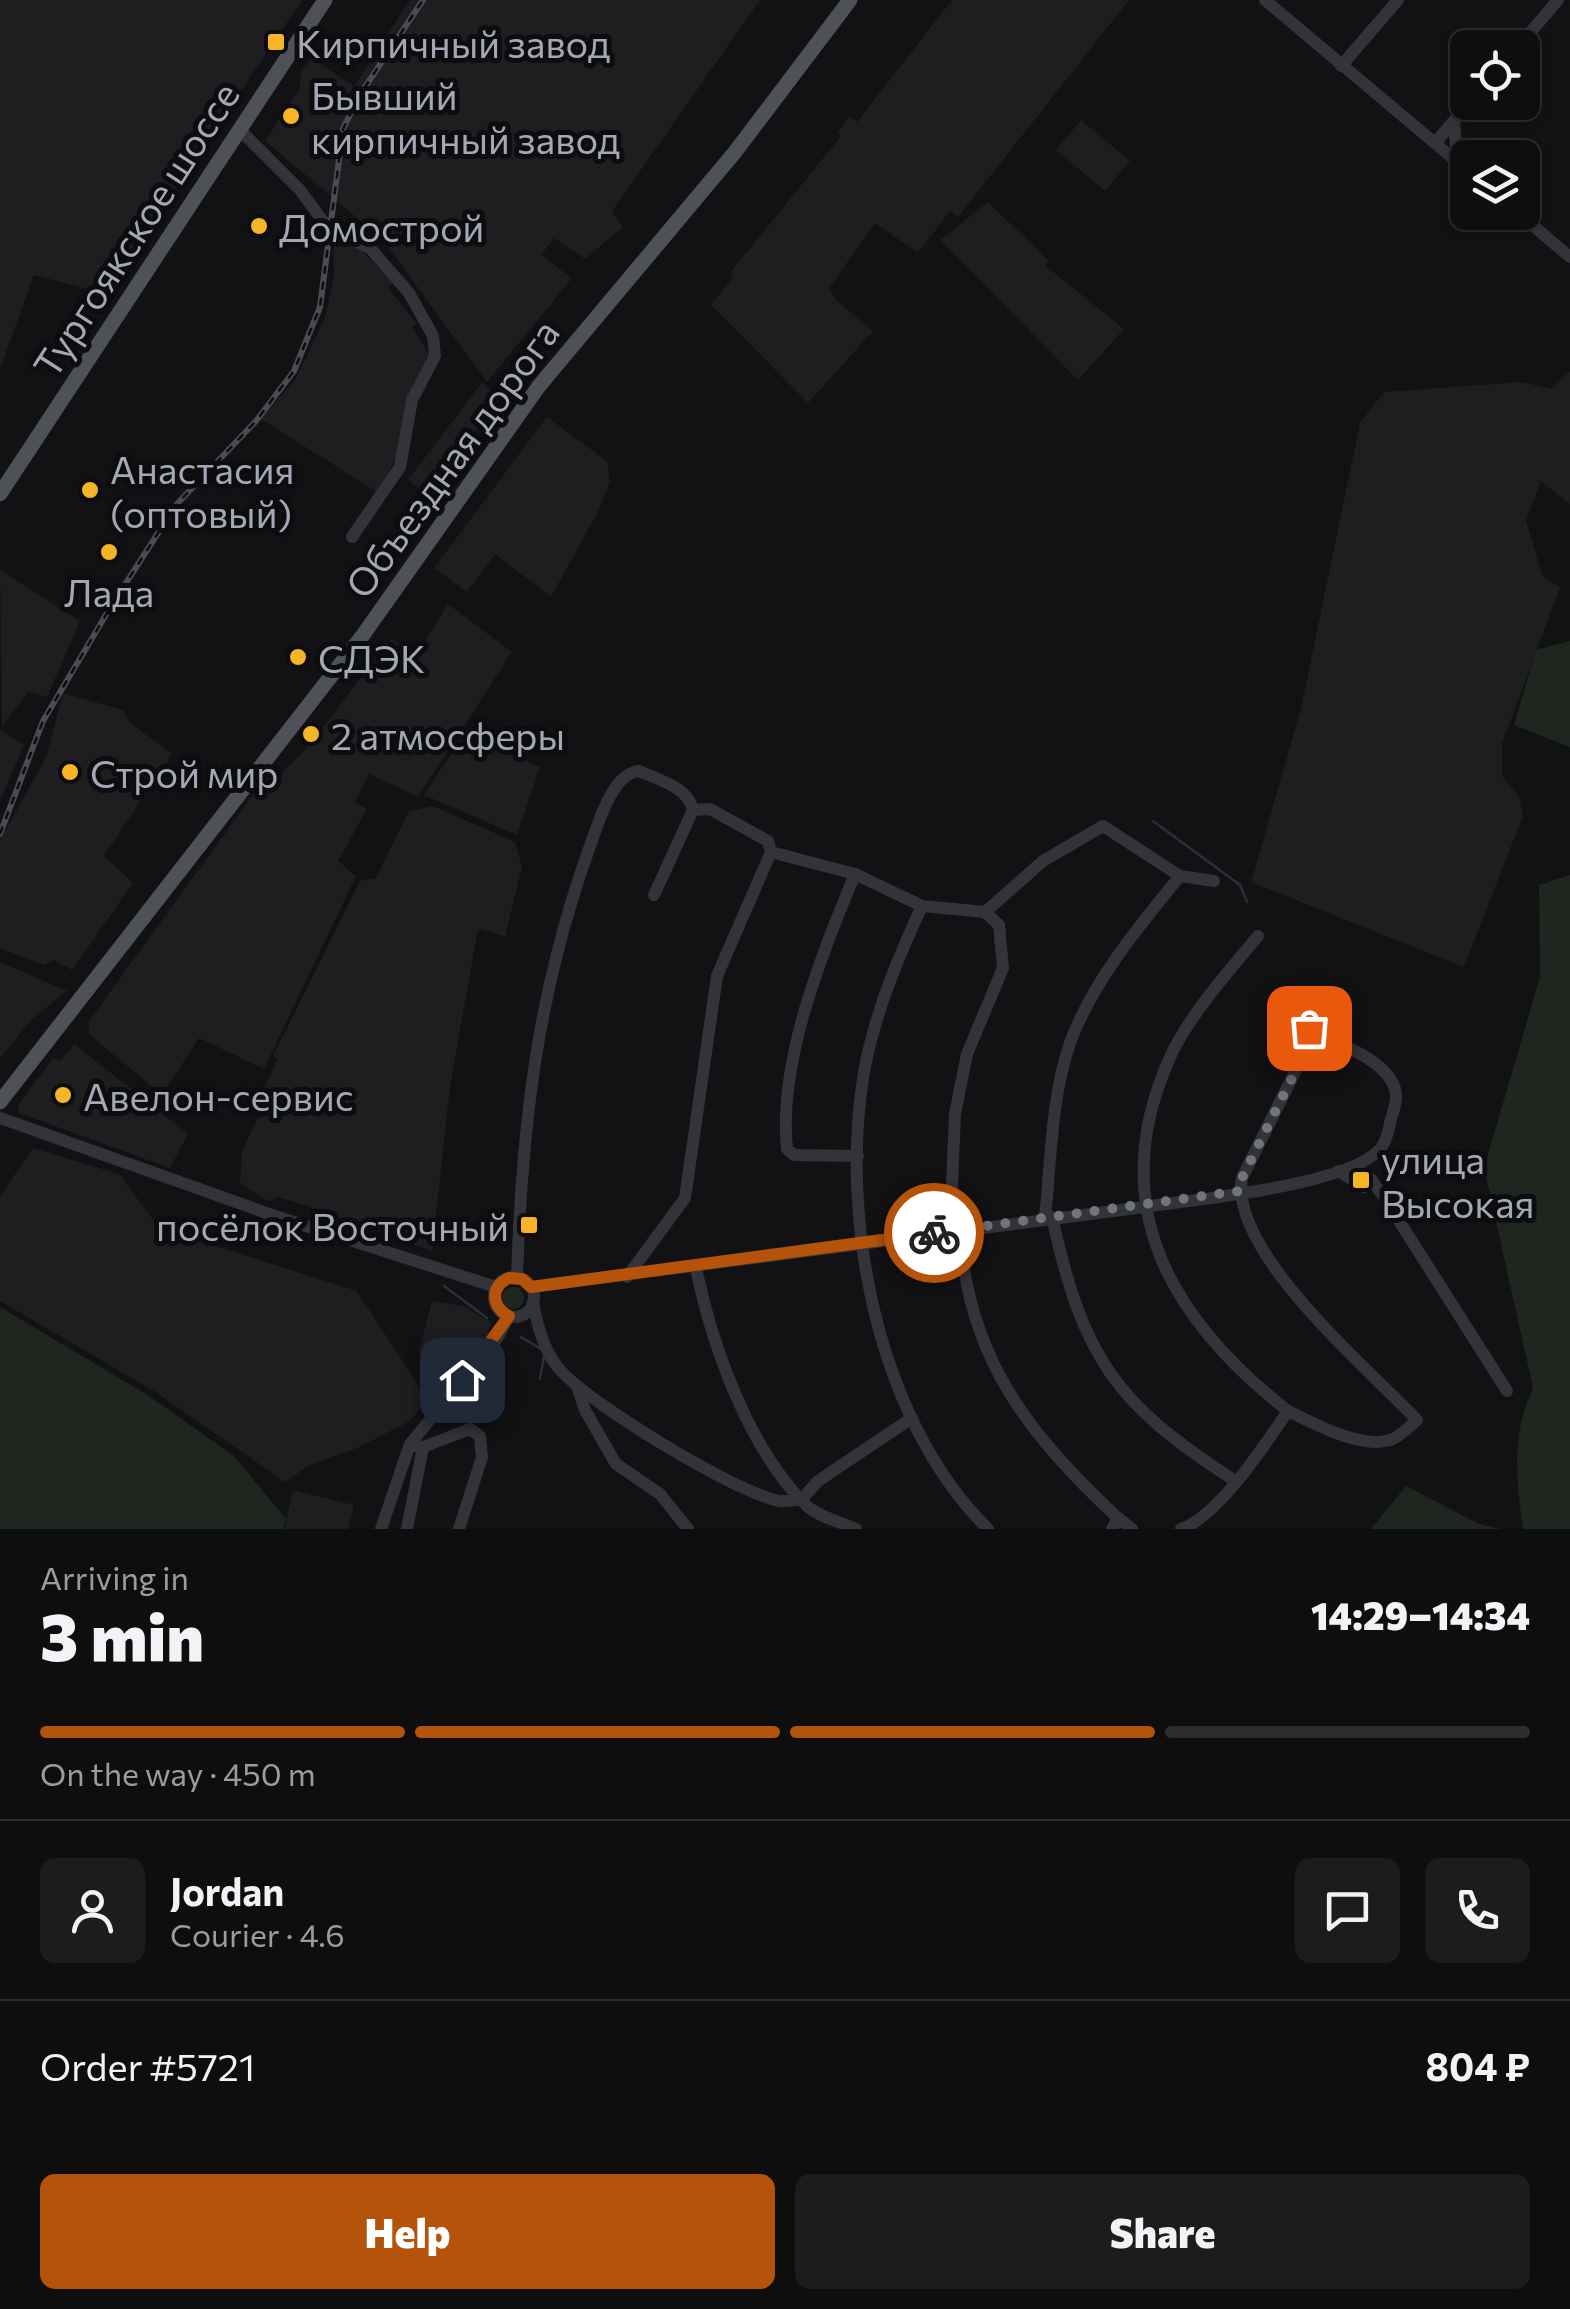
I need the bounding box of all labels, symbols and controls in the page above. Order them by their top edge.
place label: Кирпичный завод [296,19,610,66]
map controls [1450,30,1540,230]
button: locate [1450,30,1540,120]
marker: Кирпичный завод [265,31,287,53]
place label: Бывший кирпичный завод [311,71,620,162]
street label: Тургоякское шоссе [22,73,248,385]
marker: Бывший кирпичный завод [280,105,302,127]
button: layers [1450,140,1540,230]
place label: Домострой [279,203,484,250]
marker: Домострой [248,215,270,237]
street label: Объездная дорога [334,310,568,606]
place label: Анастасия (оптовый) [110,445,295,536]
marker: Анастасия (оптовый) [79,479,101,501]
marker: Лада [98,541,120,563]
place label: Лада [64,568,154,615]
place label: СДЭК [318,634,425,681]
marker: СДЭК [287,646,309,668]
place label: 2 атмосферы [331,711,565,758]
marker: 2 атмосферы [300,723,322,745]
place label: Строй мир [90,749,278,796]
marker: Строй мир [59,761,81,783]
pin [1267,986,1352,1071]
icon: bag [1282,1001,1337,1056]
place label: Авелон-сервис [83,1072,354,1119]
marker: Авелон-сервис [52,1084,74,1106]
place label: улица Высокая [1381,1135,1535,1226]
marker: улица Высокая [1350,1169,1372,1191]
courier [884,1183,984,1283]
place label: посёлок Восточный [156,1202,509,1249]
icon: bike [907,1206,962,1261]
marker: посёлок Восточный [518,1214,540,1236]
pin [420,1338,505,1423]
icon: home [435,1353,490,1408]
text: Arriving in [40,1557,189,1597]
text: 14:29–14:34 [1311,1591,1530,1638]
text: 3 min [40,1595,204,1674]
text: On the way · 450 m [40,1753,316,1793]
button: person [40,1858,145,1963]
button: chat [1295,1858,1400,1963]
button: phone [1425,1858,1530,1963]
text: Jordan [170,1867,284,1914]
text: Courier · 4.6 [170,1914,345,1954]
text: Order #5721 [40,2042,255,2089]
text: 804 ₽ [1426,2042,1530,2089]
button: Help [40,2174,775,2289]
button: Share [795,2174,1530,2289]

